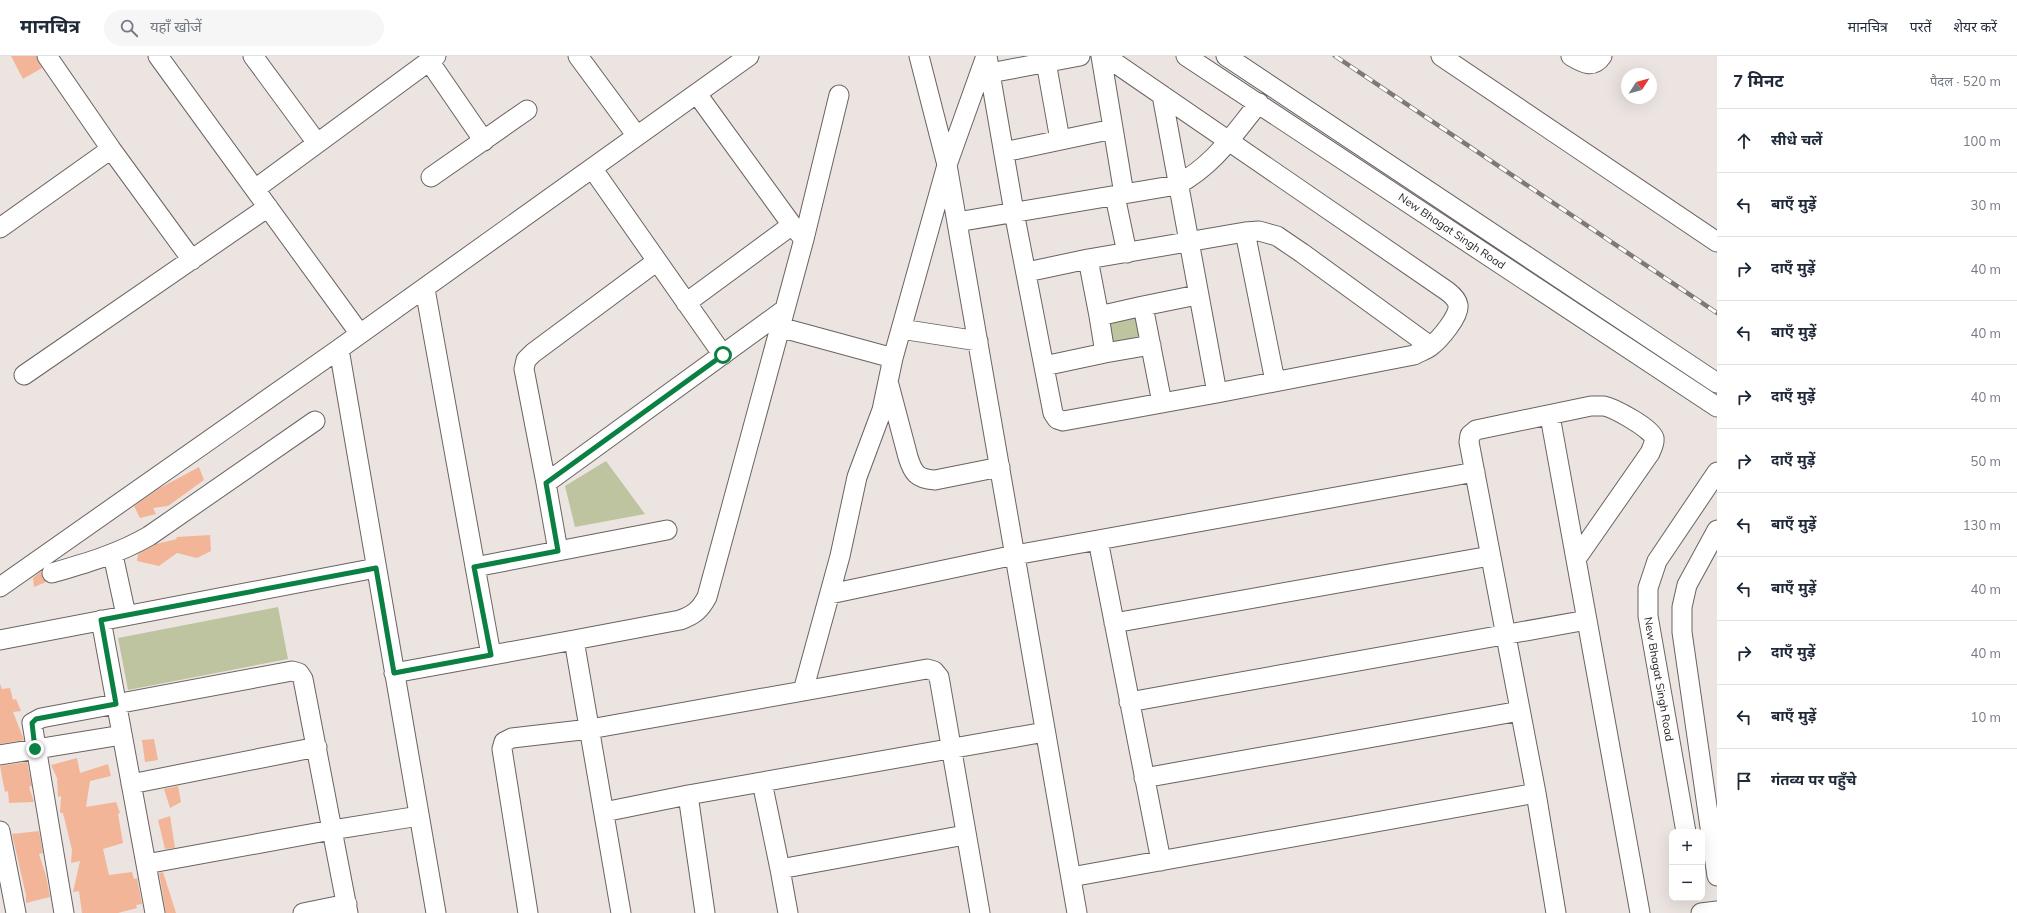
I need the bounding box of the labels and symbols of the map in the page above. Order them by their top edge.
north arrow [1621,68,1657,104]
street label: New Bhagat Singh Road [1396,190,1508,272]
route start [714,346,732,364]
street label: New Bhagat Singh Road [1641,616,1677,742]
route end [26,740,44,758]

